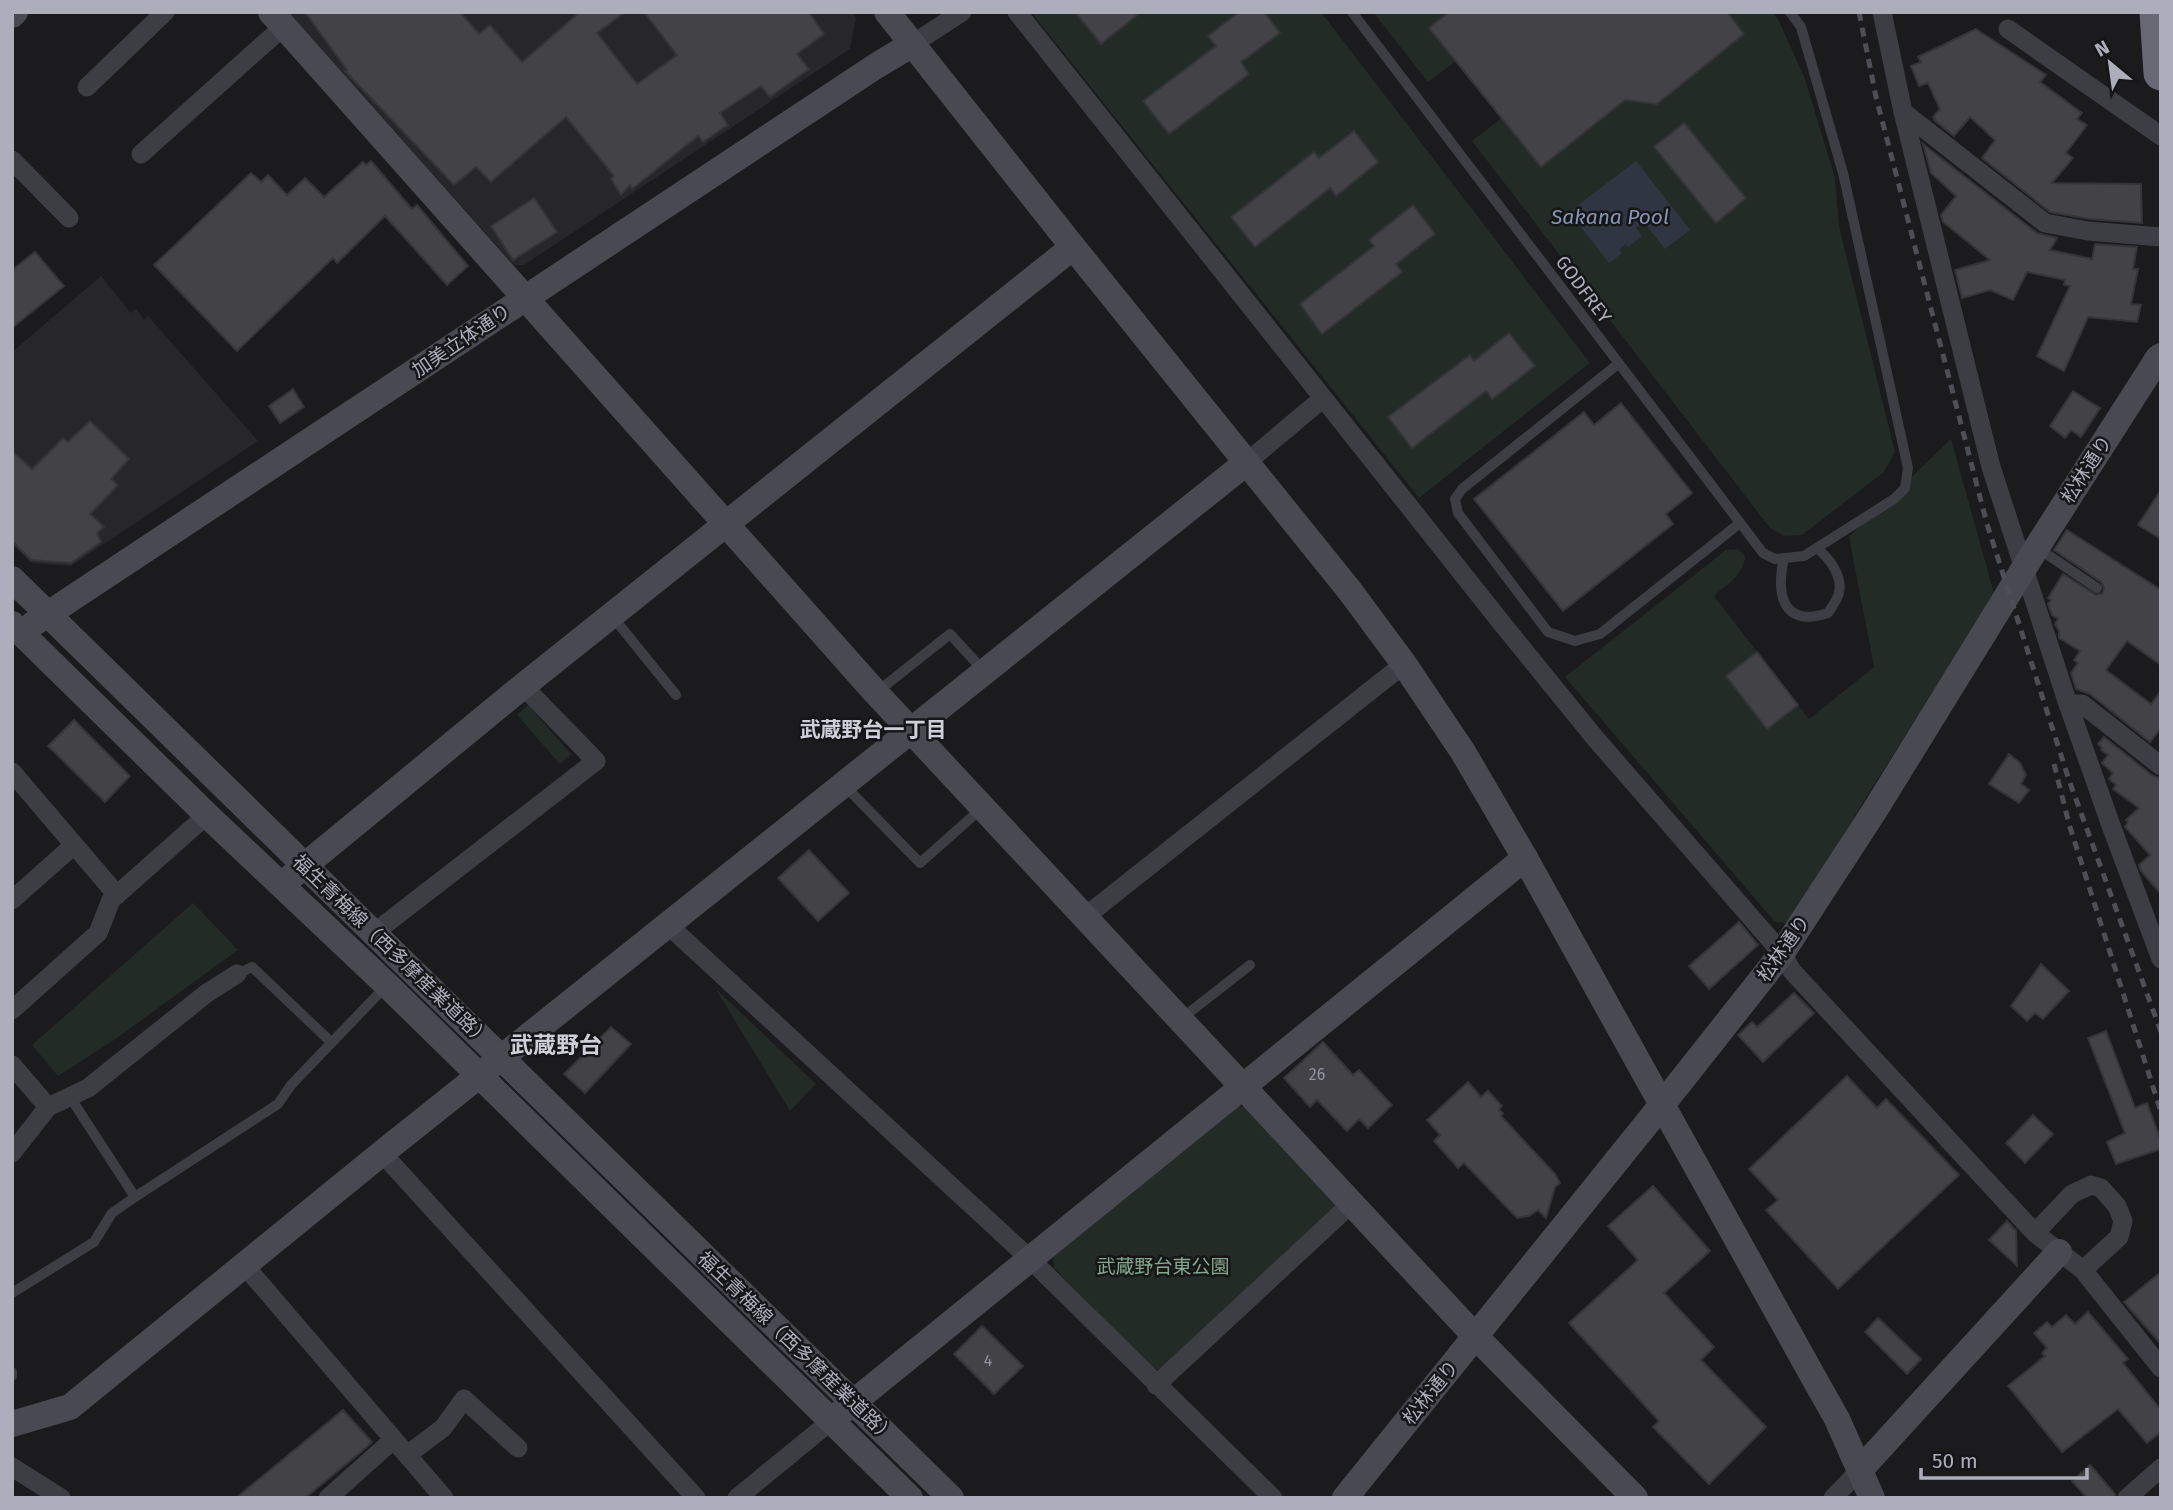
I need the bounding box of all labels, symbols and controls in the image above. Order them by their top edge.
north arrow [2075,28,2145,98]
text: N [2091,35,2113,62]
water label: Sakana Pool [1550,204,1669,230]
street label: GODFREY [1551,251,1617,328]
street label: 加美立体通り [408,299,515,382]
street label: 松林通り [2056,431,2117,507]
district label: 武蔵野台一丁目 [800,717,947,743]
street label: 福生青梅線（西多摩産業道路） [288,850,495,1051]
street label: 松林通り [1752,911,1815,986]
district label: 武蔵野台 [510,1031,602,1059]
house number: 26 [1309,1065,1325,1084]
street label: 福生青梅線（西多摩産業道路） [693,1247,900,1448]
park label: 武蔵野台東公園 [1096,1255,1230,1278]
house number: 4 [984,1351,993,1370]
street label: 松林通り [1398,1356,1463,1429]
scale bar [1921,1436,2087,1480]
text: 50 m [1932,1448,1978,1474]

